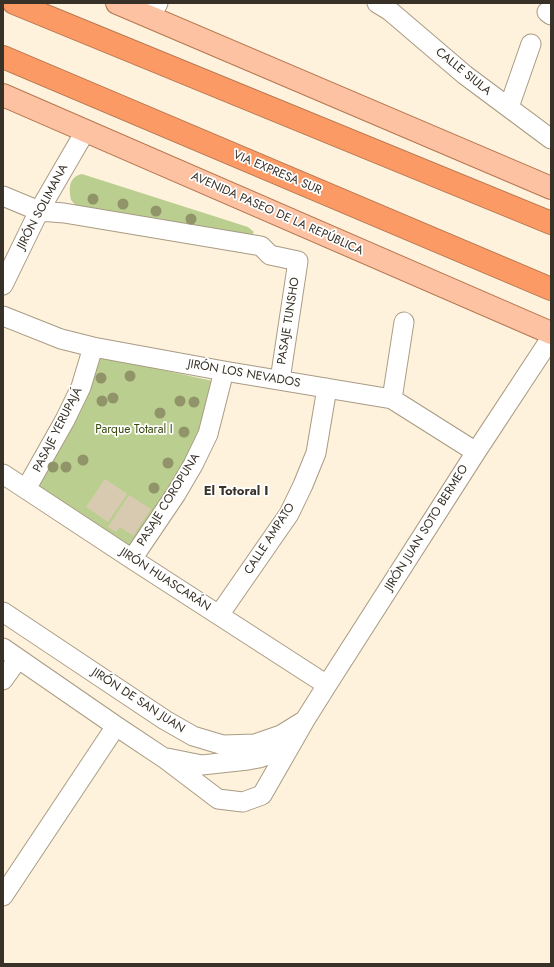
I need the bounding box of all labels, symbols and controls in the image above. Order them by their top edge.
street label: CALLE SIULA [432,45,494,99]
street label: VIA EXPRESA SUR [231,148,323,198]
street label: JIRÓN SOLIMANA [15,162,71,252]
street label: AVENIDA PASEO DE LA REPÚBLICA [189,169,365,259]
street label: PASAJE TUNSHO [275,276,303,366]
street label: JIRÓN LOS NEVADOS [186,357,302,391]
street label: PASAJE YERUPAJÁ [30,385,86,475]
park label: Parque Totaral I [95,423,173,437]
street label: PASAJE COROPUNA [135,451,203,549]
street label: JIRÓN JUAN SOTO BERMEO [382,462,472,594]
district label: El Totoral I [204,484,268,500]
street label: CALLE AMPATO [242,501,298,577]
street label: JIRÓN HUASCARÁN [117,545,213,615]
street label: JIRÓN DE SAN JUAN [89,665,187,737]

